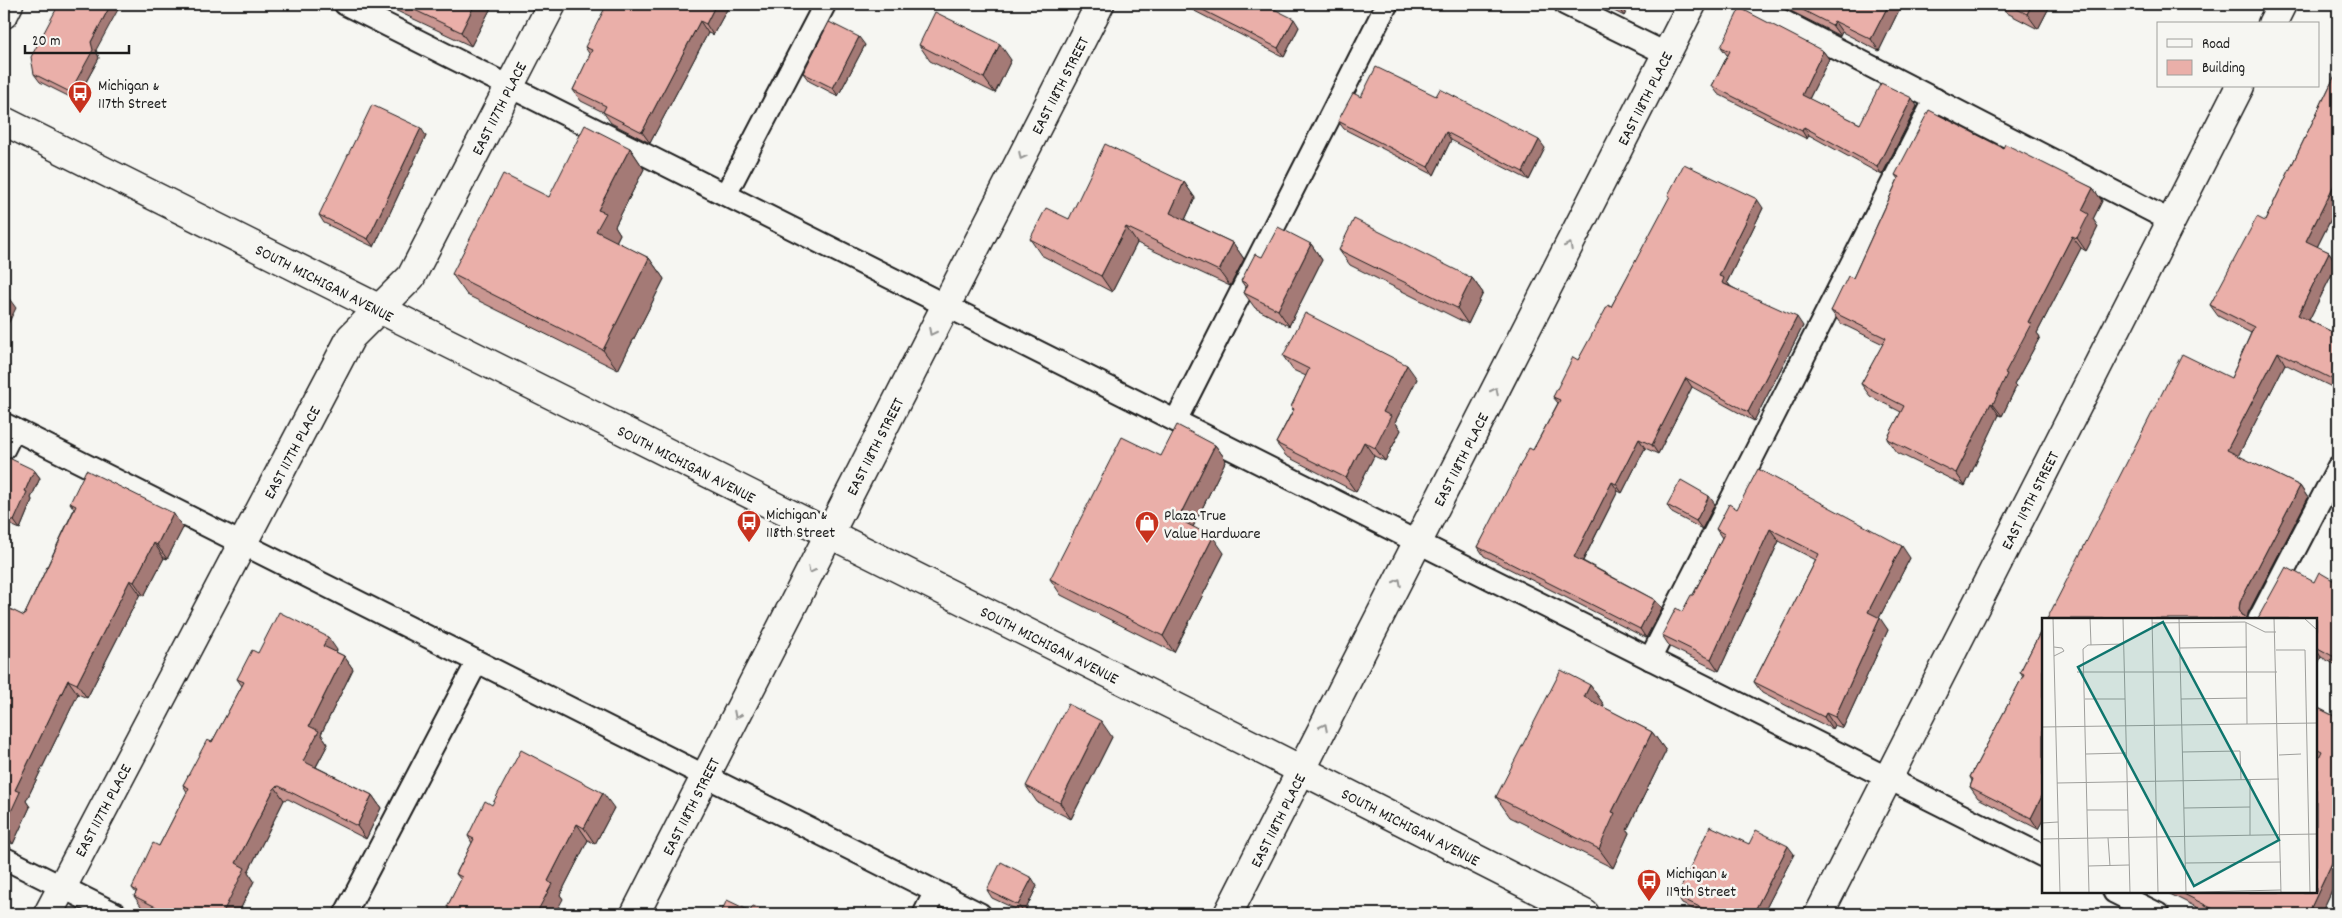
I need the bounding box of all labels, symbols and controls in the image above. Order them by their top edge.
scale bar [25,22,129,54]
legend [2157,22,2320,88]
text: 20 m [32,31,60,53]
street label: EAST 118TH STREET [1027,33,1096,139]
text: Road [2202,34,2230,56]
street label: EAST 118TH PLACE [1613,48,1680,150]
street label: EAST 117TH PLACE [467,58,534,160]
text: Building [2202,58,2245,80]
place label: Michigan & 117th Street [98,75,167,116]
bus stop icon: Michigan & 117th Street [67,80,93,114]
one-way arrow [1018,151,1028,160]
street label: SOUTH MICHIGAN AVENUE [251,239,398,329]
one-way arrow [1563,242,1573,251]
one-way arrow [928,327,938,336]
one-way arrow [1489,387,1499,396]
street label: EAST 118TH STREET [842,394,911,500]
street label: EAST 117TH PLACE [259,402,328,504]
street label: EAST 118TH PLACE [1429,409,1496,511]
street label: SOUTH MICHIGAN AVENUE [613,420,760,510]
street label: EAST 119TH STREET [1996,447,2066,554]
place label: Michigan & 118th Street [766,504,835,545]
place label: Plaza True Value Hardware [1164,505,1261,546]
bus stop icon: Michigan & 118th Street [736,509,762,543]
shop icon: Plaza True Value Hardware [1134,510,1160,544]
one-way arrow [807,565,817,574]
one-way arrow [1392,579,1402,588]
street label: SOUTH MICHIGAN AVENUE [976,601,1123,691]
inset map [2042,618,2317,893]
one-way arrow [733,710,743,719]
one-way arrow [1318,723,1328,732]
street label: EAST 118TH STREET [658,754,727,860]
street label: EAST 117TH PLACE [70,760,139,862]
street label: EAST 118TH PLACE [1246,770,1313,872]
street label: SOUTH MICHIGAN AVENUE [1337,783,1484,873]
place label: Michigan & 119th Street [1666,863,1736,904]
bus stop icon: Michigan & 119th Street [1636,868,1662,902]

